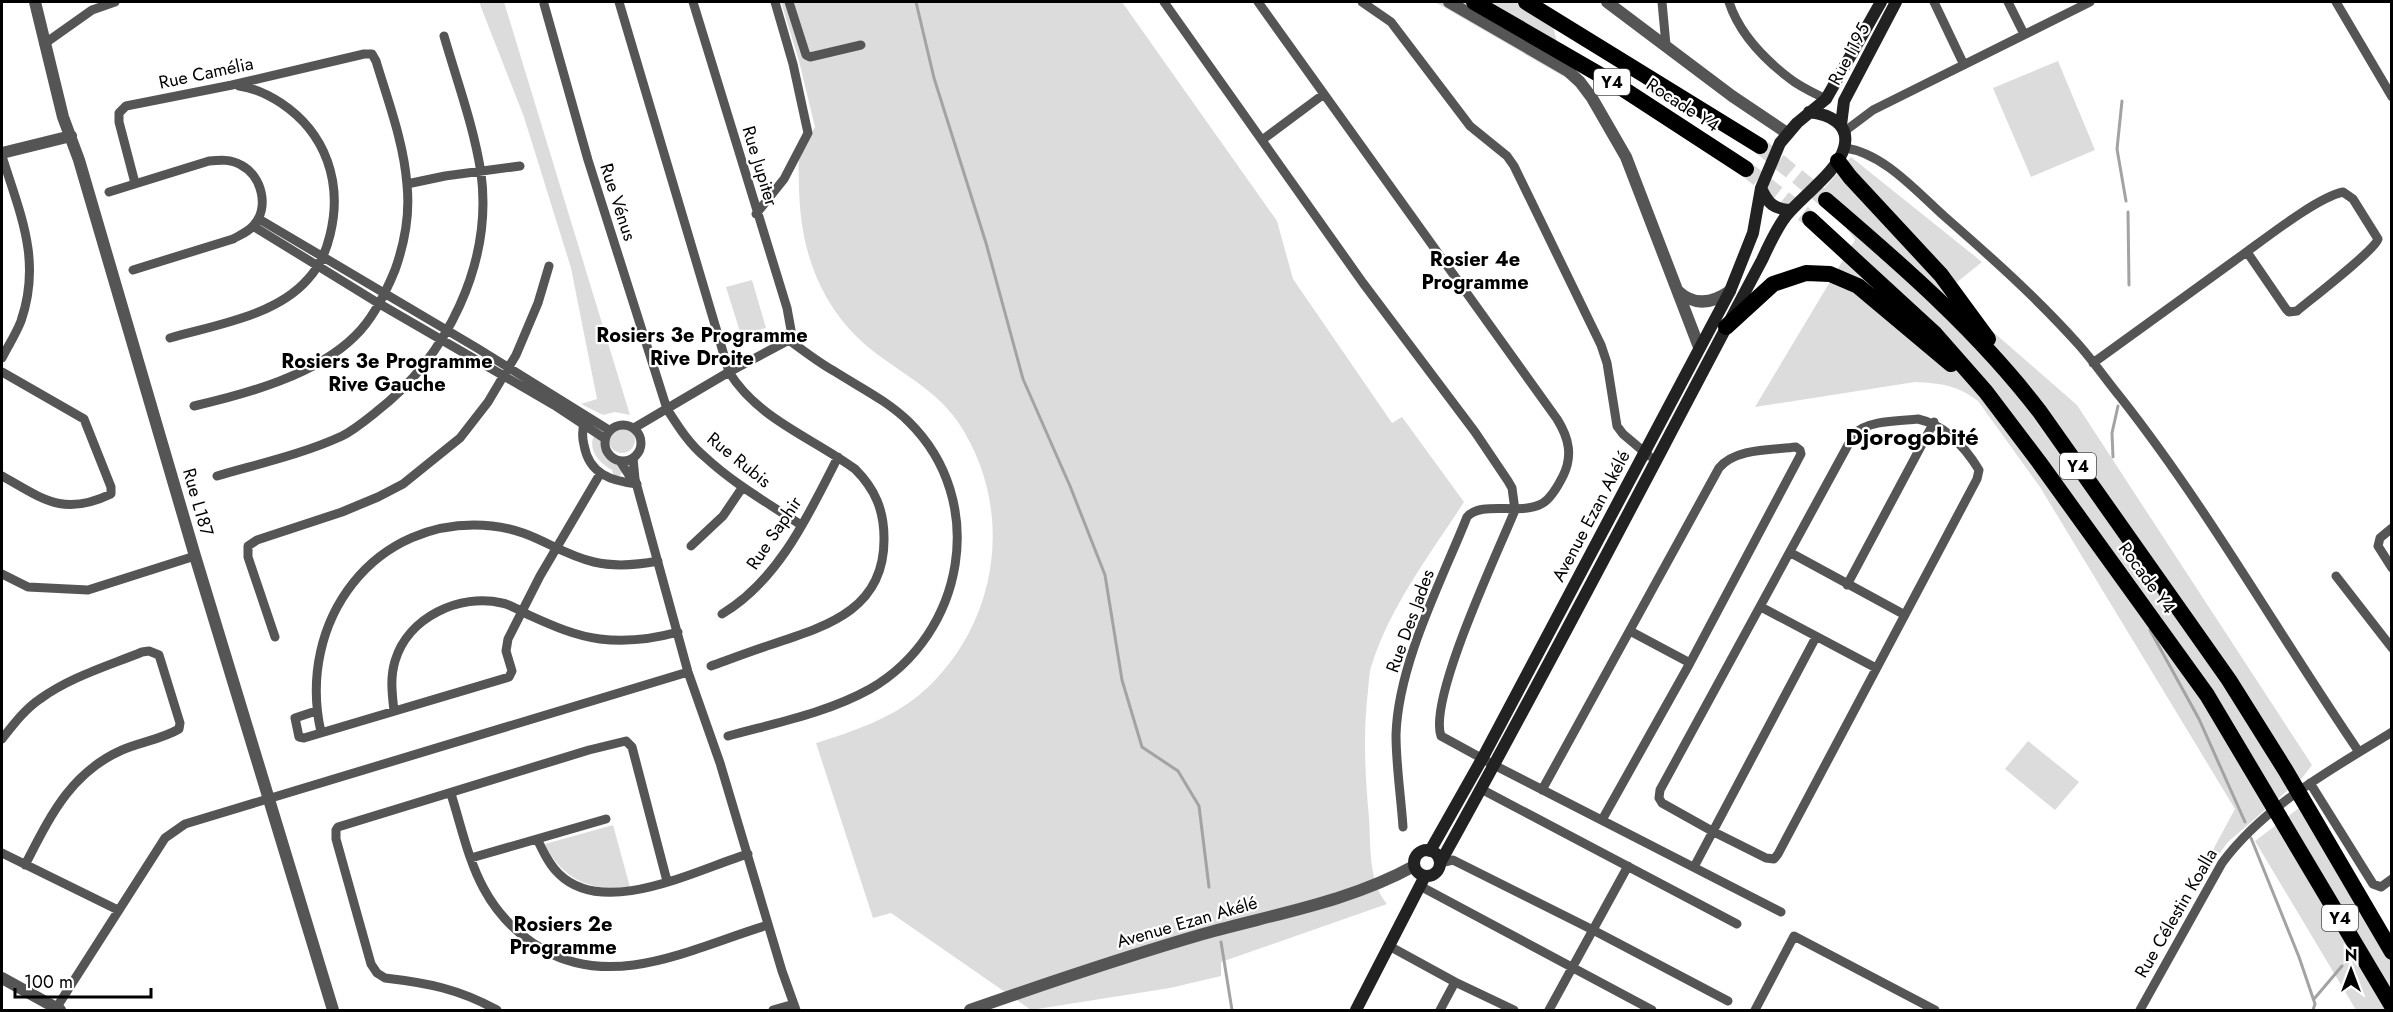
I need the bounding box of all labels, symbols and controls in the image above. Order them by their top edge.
street label: Rue I195 [1822,18,1876,90]
street label: Rue Camélia [156,50,256,96]
road number: Y4 [1594,69,1630,95]
street label: Rocade Y4 [1641,72,1725,138]
street label: Rue Jupiter [735,123,785,210]
street label: Rue Vénus [593,160,643,244]
district label: Rosier 4e Programme [1421,245,1529,297]
district label: Rosiers 3e Programme Rive Droite [596,321,808,373]
district label: Rosiers 3e Programme Rive Gauche [281,347,493,399]
district label: Djorogobité [1845,419,1979,454]
street label: Rue Rubis [701,426,777,494]
street label: Avenue Ezan Akélé [1545,446,1637,586]
road number: Y4 [2060,453,2096,479]
street label: Rue L187 [176,465,220,539]
street label: Rue Saphir [740,491,809,575]
street label: Rocade Y4 [2112,537,2182,619]
street label: Rue Des Jades [1379,566,1441,676]
street label: Rue Célestin Koalla [2128,844,2224,982]
street label: Avenue Ezan Akélé [1114,889,1260,955]
road number: Y4 [2322,905,2358,931]
district label: Rosiers 2e Programme [509,910,617,962]
north arrow [2321,940,2381,1000]
text: N [2345,944,2357,967]
scale bar [15,961,152,999]
text: 100 m [24,969,73,995]

